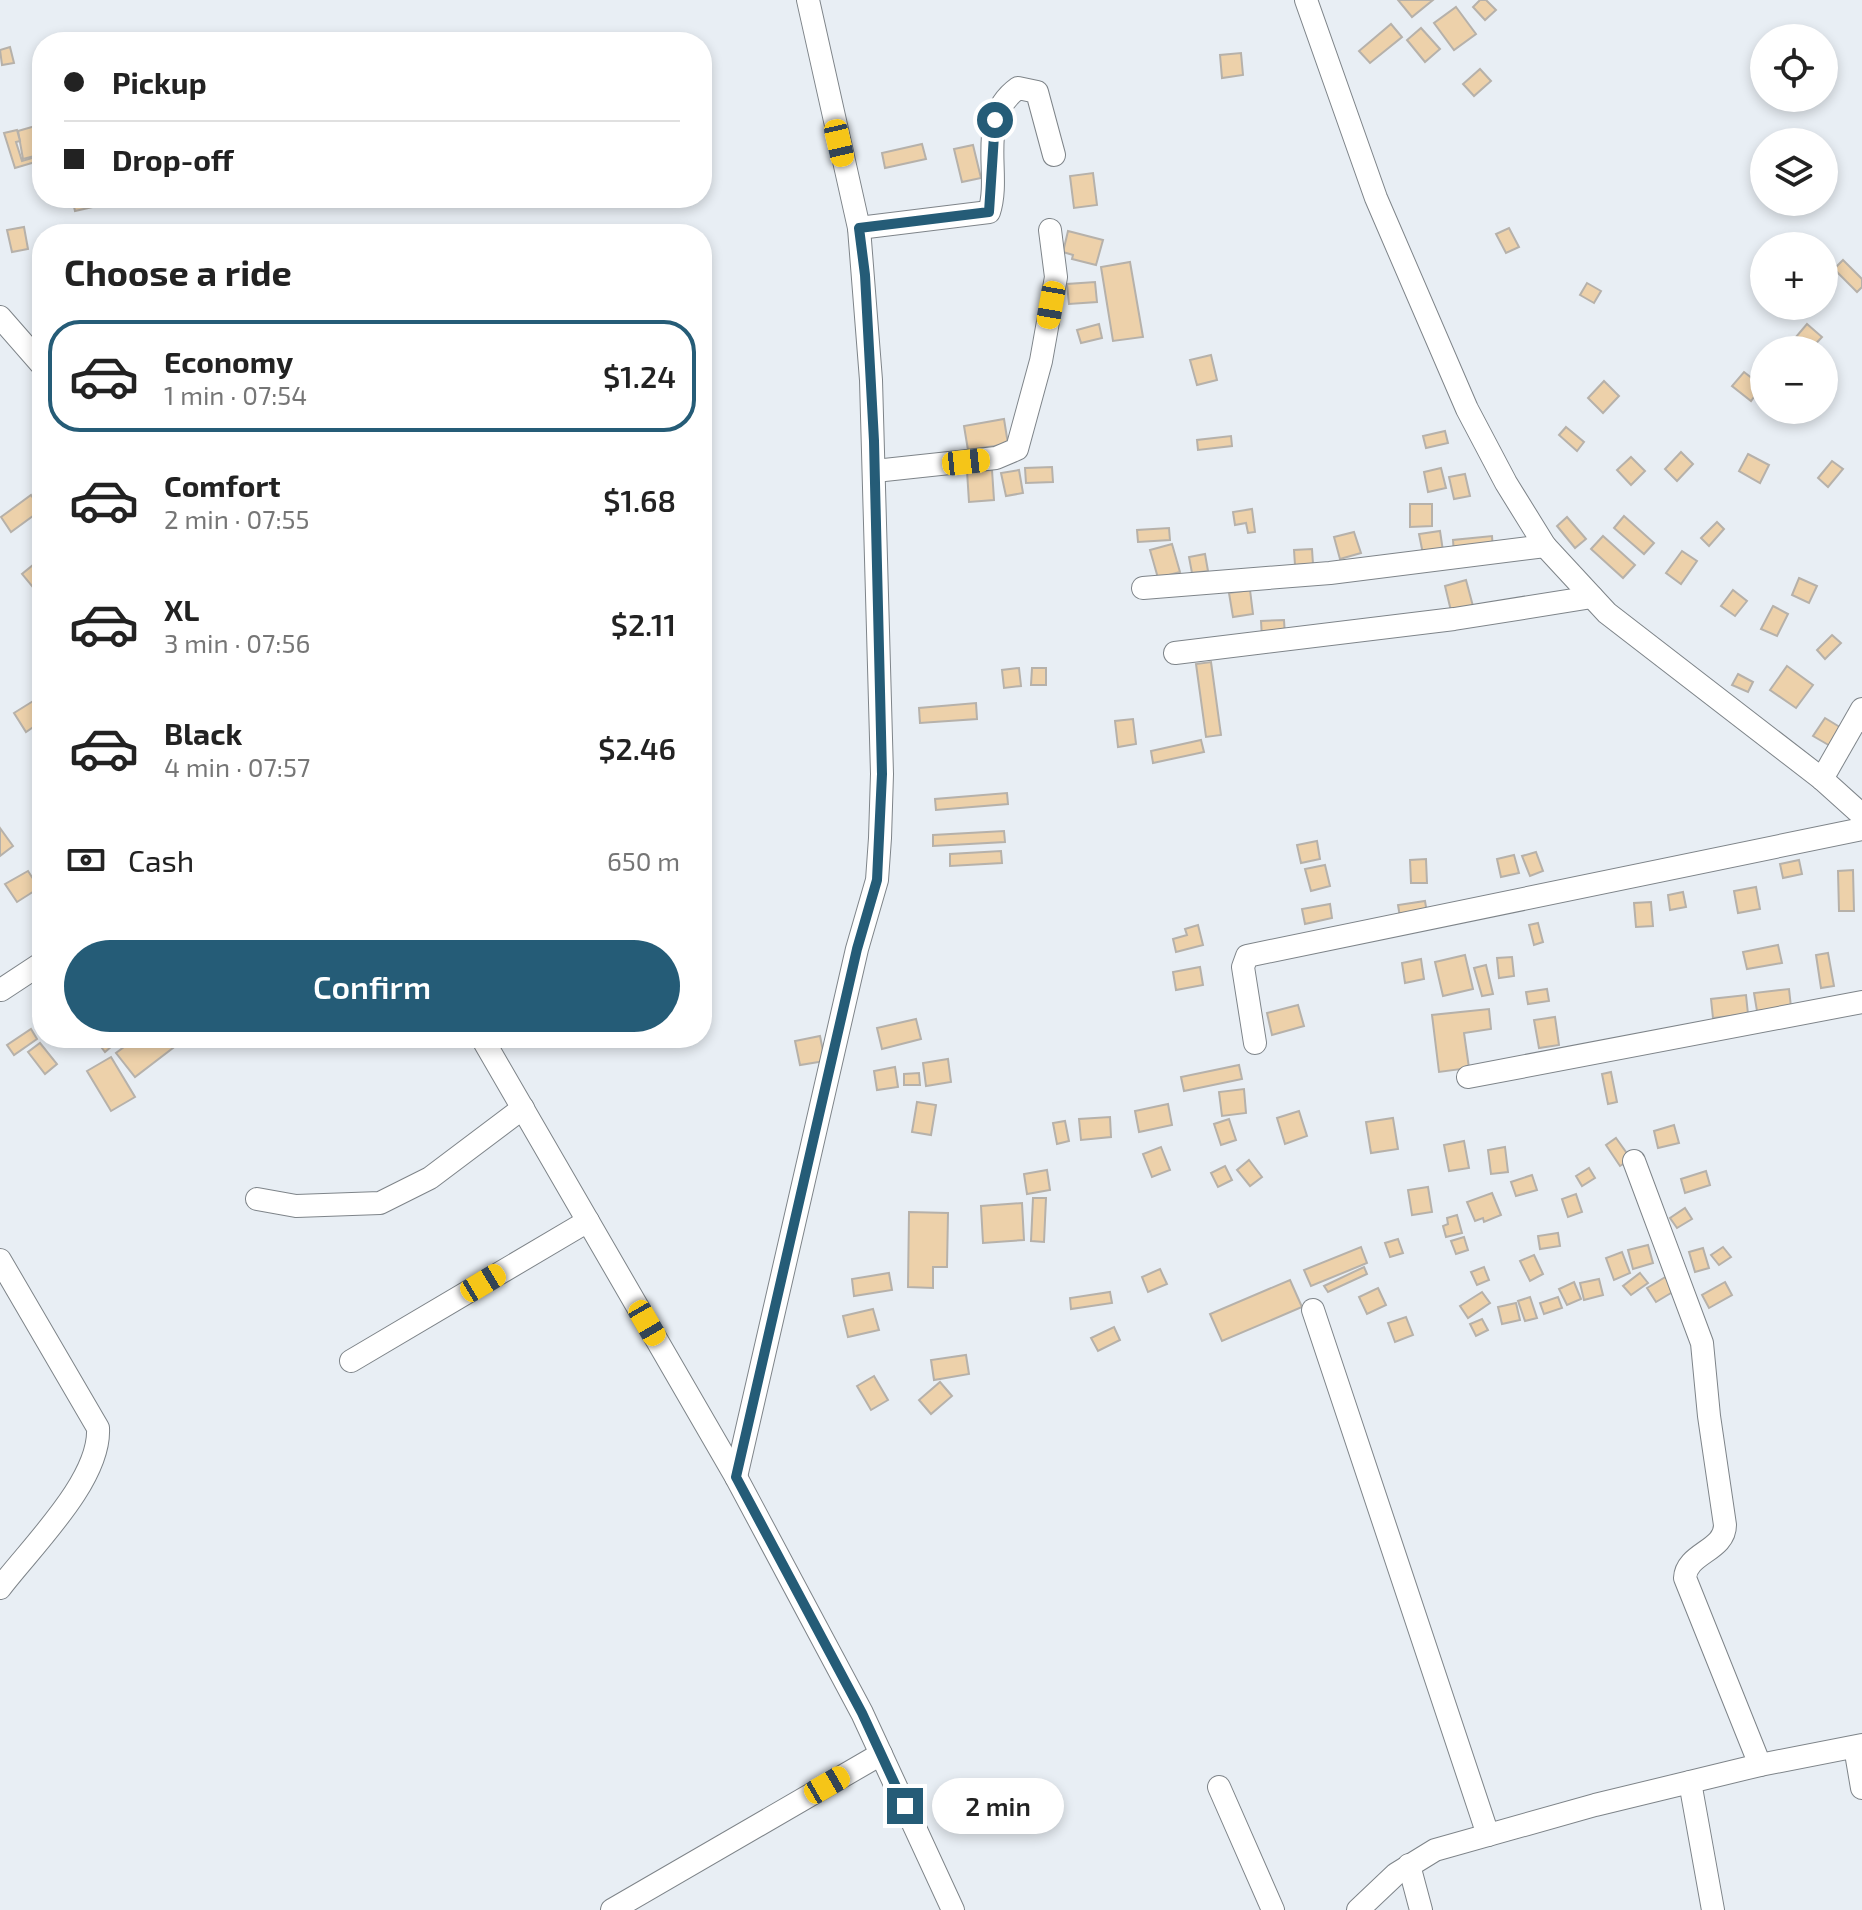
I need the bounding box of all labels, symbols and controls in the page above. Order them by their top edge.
map controls [1750,24,1838,424]
button: locate [1750,24,1838,112]
text: Pickup [112,64,207,100]
route start [977,102,1013,138]
car [822,117,856,169]
button: layers [1750,128,1838,216]
text: Drop-off [112,141,234,177]
button: + [1750,232,1838,320]
text: Choose a ride [64,250,292,293]
car [1035,279,1067,331]
button: − [1750,336,1838,424]
icon: car [68,340,140,412]
text: Economy [164,343,293,379]
text: $1.24 [603,358,676,394]
text: 1 min · 07:54 [164,379,307,410]
car [941,448,991,476]
icon: car [68,464,140,536]
text: Comfort [164,467,281,503]
text: $1.68 [603,482,676,518]
text: 2 min · 07:55 [164,503,309,534]
icon: car [68,588,140,660]
text: XL [164,591,199,627]
text: $2.11 [611,606,676,642]
text: 3 min · 07:56 [164,627,310,658]
icon: car [68,712,140,784]
text: Black [164,715,242,751]
text: $2.46 [598,730,676,766]
text: 4 min · 07:57 [164,751,310,782]
icon: cash [64,838,108,882]
text: Cash [128,842,194,878]
text: 650 m [607,845,680,876]
button: Confirm [64,940,680,1032]
car [456,1260,510,1306]
car [625,1296,669,1350]
car [800,1763,854,1807]
callout: 2 min [933,1778,1065,1834]
route end [887,1788,923,1824]
text: 2 min [965,1790,1031,1821]

